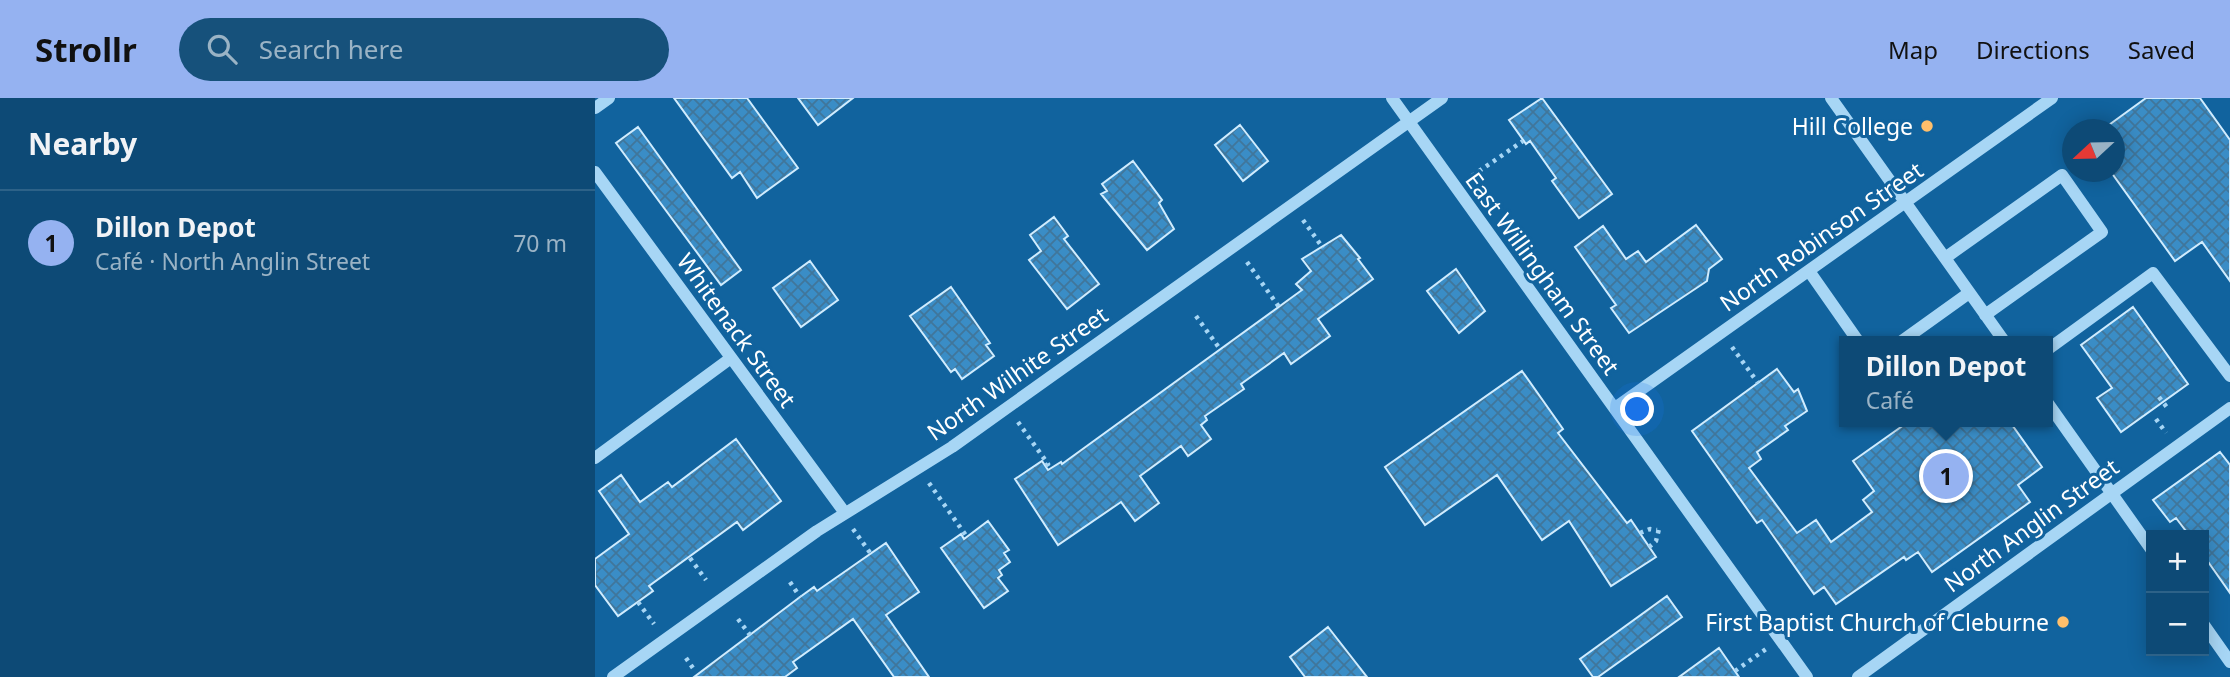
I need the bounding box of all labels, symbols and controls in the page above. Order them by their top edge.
search box [179,18,669,81]
text: Strollr [35,27,137,72]
icon: search [203,30,241,68]
text: Search here [259,31,403,67]
text: Map [1888,33,1938,66]
text: Directions [1976,33,2090,66]
text: Saved [2128,33,2195,66]
place label: Hill College [1792,110,1913,142]
marker: Hill College [1919,118,1935,134]
north arrow [2062,119,2125,182]
text: Nearby [28,123,137,164]
street label: North Robinson Street [1713,154,1929,318]
street label: East Willingham Street [1459,165,1627,381]
text: Dillon Depot [95,209,256,245]
text: 1 [44,227,58,259]
text: 70 m [513,227,567,259]
text: Café · North Anglin Street [95,245,370,277]
street label: Whitenack Street [670,246,804,414]
street label: North Wilhite Street [920,298,1114,448]
popup [1839,336,2053,427]
text: Dillon Depot [1866,348,2026,384]
text: Café [1866,384,1914,416]
your location [1620,392,1654,426]
pin: 1 [1923,450,1969,502]
street label: North Anglin Street [1937,451,2125,599]
map controls [2146,530,2209,656]
button: + [2146,530,2209,593]
button: − [2146,593,2209,656]
place label: First Baptist Church of Cleburne [1705,606,2049,638]
marker: First Baptist Church of Cleburne [2055,614,2071,630]

